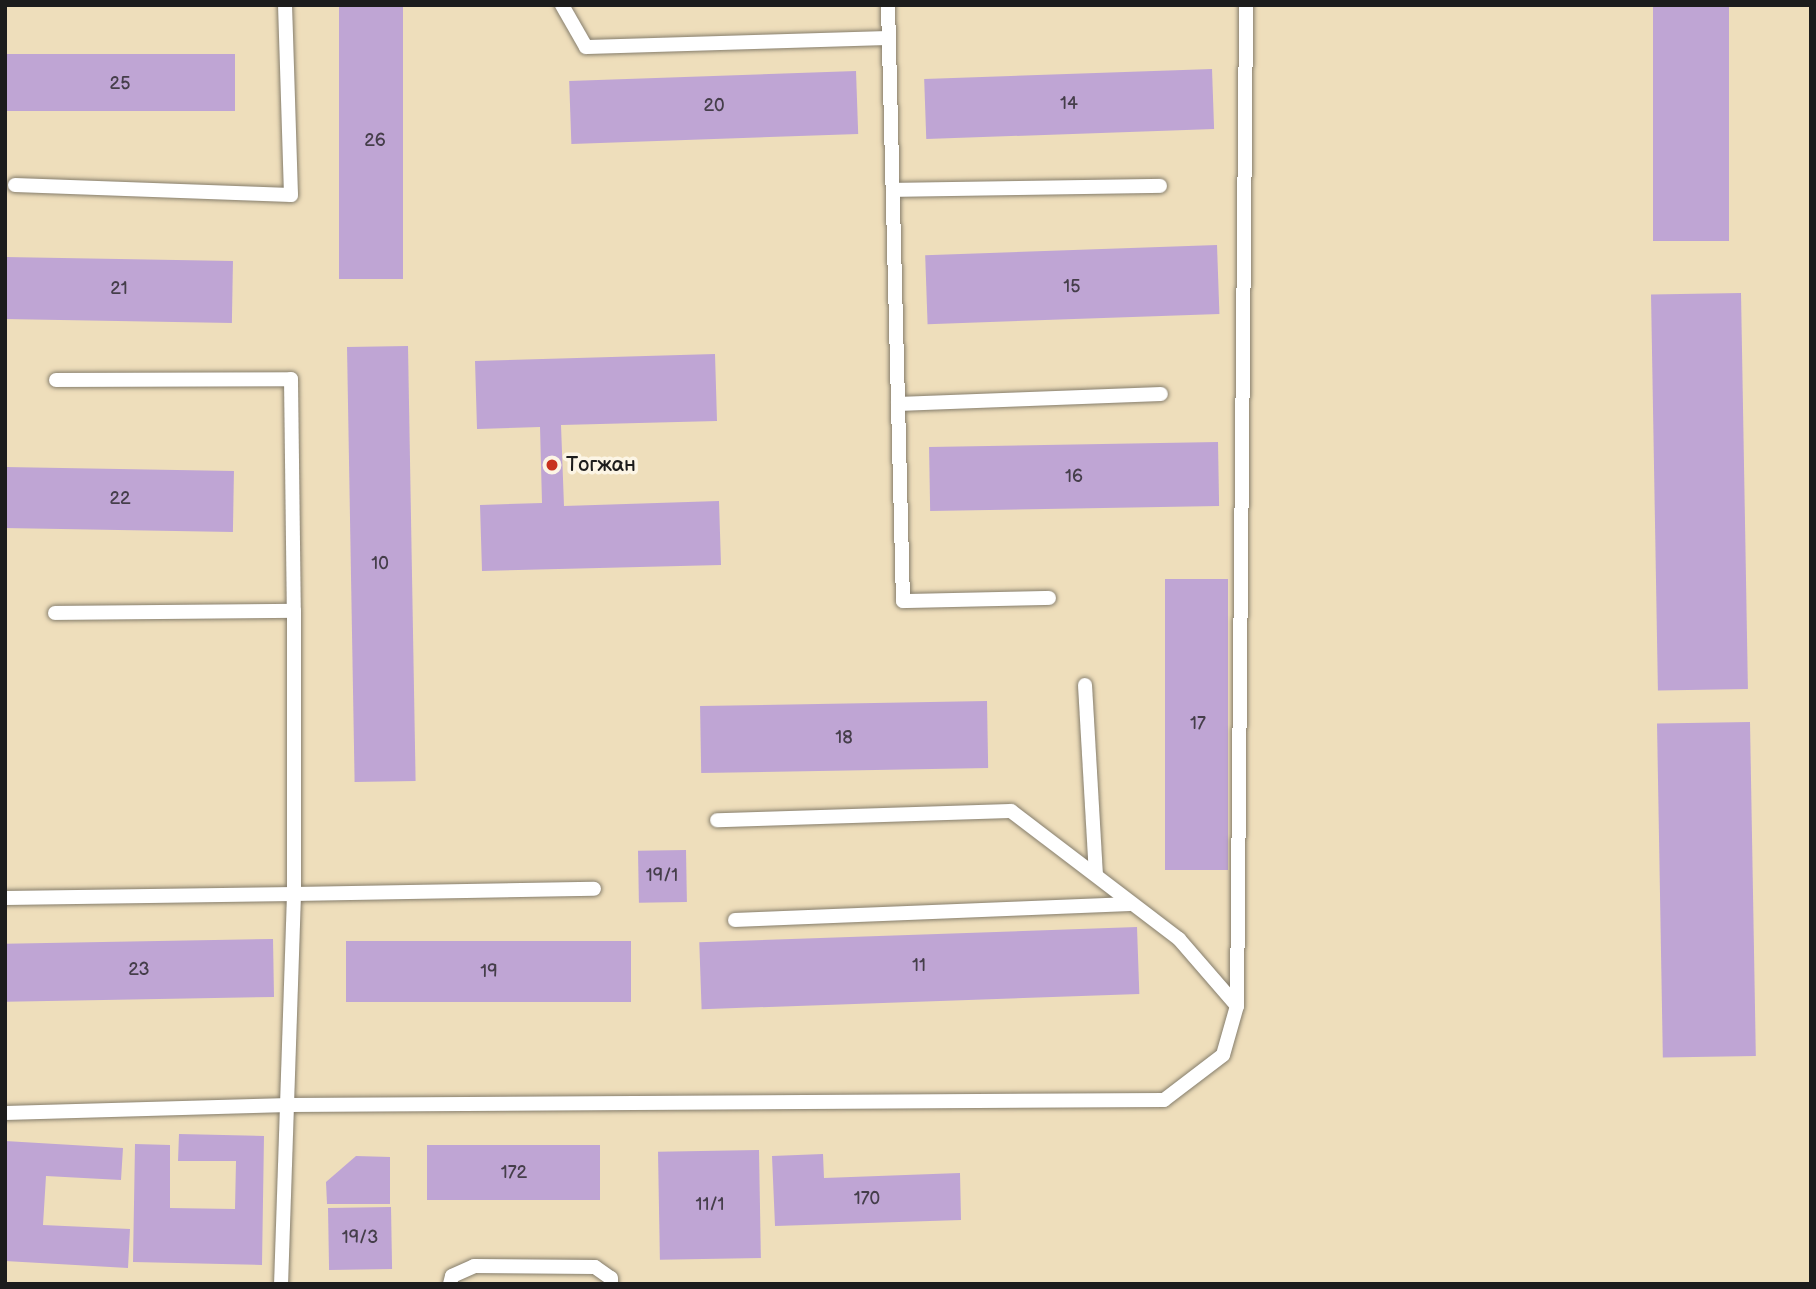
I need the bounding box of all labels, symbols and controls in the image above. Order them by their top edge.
house number: 25 [110,73,130,95]
house number: 14 [1060,93,1078,115]
house number: 20 [703,95,725,117]
house number: 26 [364,130,386,152]
house number: 15 [1063,276,1081,298]
house number: 21 [110,278,128,300]
place label: Тогжан [566,452,636,478]
marker: Тогжан [544,457,560,473]
house number: 16 [1065,466,1083,488]
house number: 22 [109,488,131,510]
house number: 10 [371,553,389,575]
house number: 17 [1190,713,1206,735]
house number: 18 [835,727,853,749]
house number: 19/1 [646,865,678,887]
house number: 11 [912,955,926,977]
house number: 23 [128,959,150,981]
house number: 19 [480,961,498,983]
house number: 172 [501,1162,527,1184]
house number: 170 [854,1188,880,1210]
house number: 11/1 [695,1194,725,1216]
house number: 19/3 [342,1227,378,1249]

